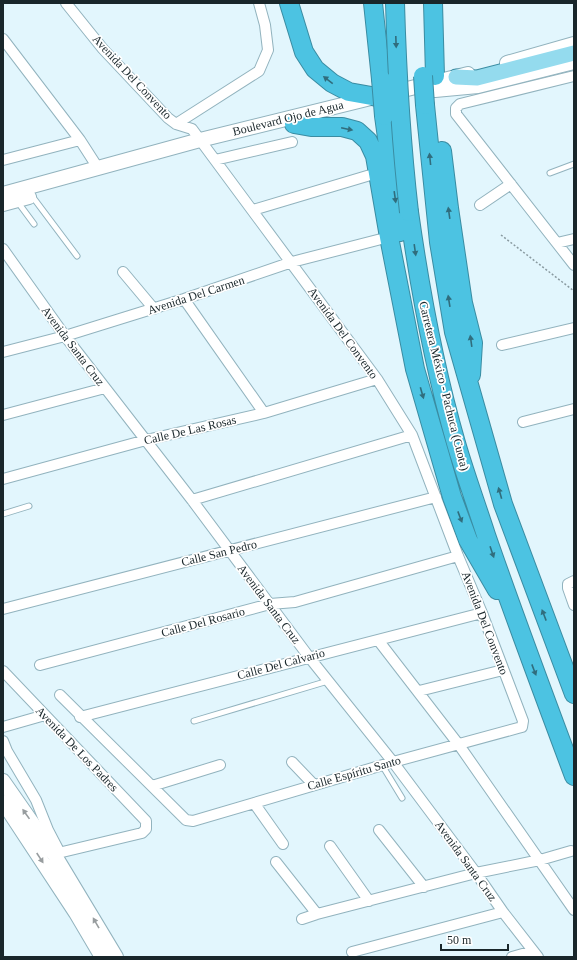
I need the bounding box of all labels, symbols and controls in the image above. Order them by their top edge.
street label: Avenida Del Convento [89,32,175,122]
one-way arrow [393,36,400,48]
one-way arrow [323,75,334,84]
street label: Boulevard Ojo de Agua [231,97,345,139]
one-way arrow [340,126,353,132]
one-way arrow [427,153,434,165]
one-way arrow [392,191,398,203]
one-way arrow [446,207,452,219]
one-way arrow [412,244,418,256]
street label: Avenida Del Carmen [146,273,246,317]
street label: Avenida Del Convento [305,284,381,382]
one-way arrow [446,295,452,307]
street label: Carretera México - Pachuca (Cuota) [416,300,472,472]
street label: Avenida Santa Cruz [39,304,107,388]
one-way arrow [468,335,474,347]
one-way arrow [419,387,425,399]
street label: Calle De Las Rosas [142,412,238,447]
one-way arrow [497,486,503,498]
one-way arrow [457,512,463,524]
street label: Calle San Pedro [180,537,258,569]
one-way arrow [489,546,495,558]
street label: Avenida Santa Cruz [235,562,303,646]
street label: Avenida Del Convento [459,569,511,677]
street label: Calle Del Rosario [160,604,246,640]
one-way arrow [541,608,547,620]
street label: Calle Del Calvario [236,646,326,682]
one-way arrow [532,665,538,677]
street label: Avenida De Los Padres [33,704,121,795]
street label: Calle Espíritu Santo [306,753,402,793]
one-way arrow [22,809,30,819]
street label: Avenida Santa Cruz [432,818,500,904]
one-way arrow [36,853,44,863]
one-way arrow [93,917,100,929]
scale bar [441,926,508,952]
text: 50 m [447,933,472,947]

